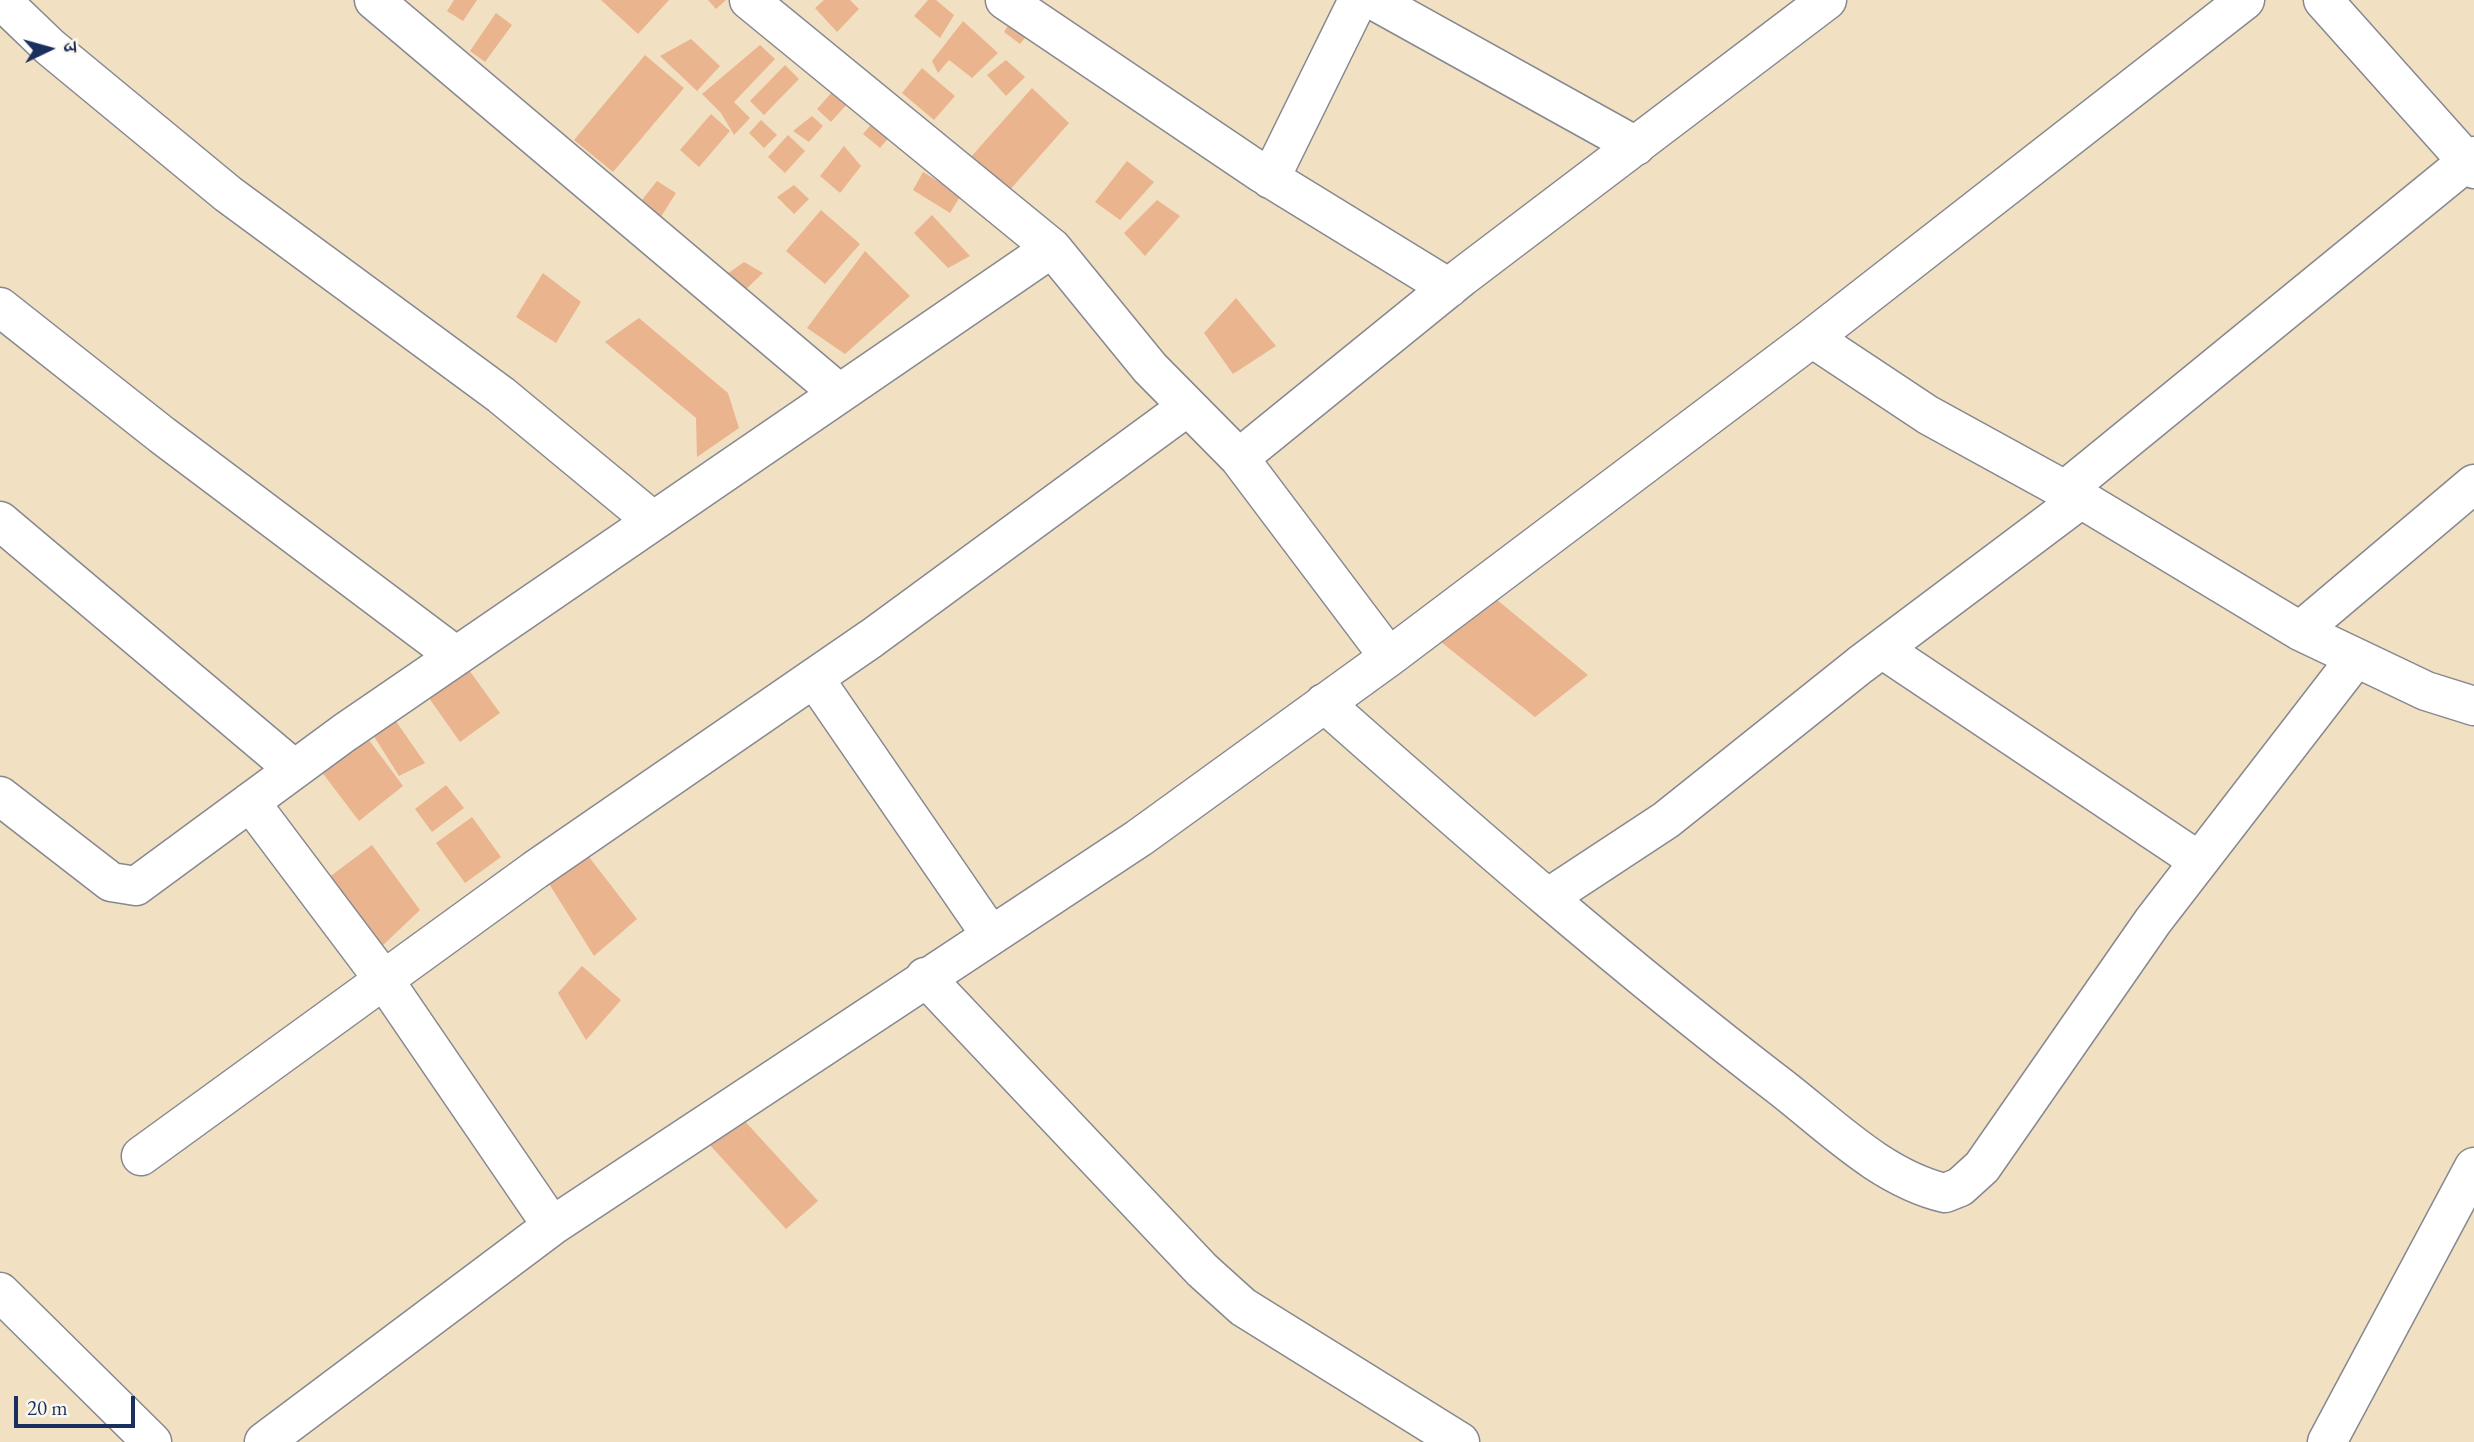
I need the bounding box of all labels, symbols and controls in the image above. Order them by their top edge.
north arrow [14,14,84,84]
text: उ [58,41,83,53]
scale bar [18,1382,138,1426]
text: 20 m [27,1394,68,1421]

